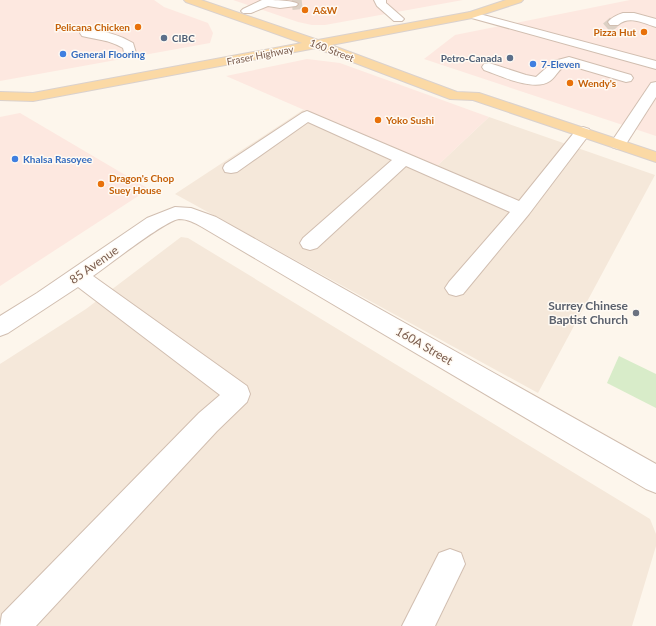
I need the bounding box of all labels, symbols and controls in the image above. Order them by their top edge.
place label: A&W [312,4,338,16]
marker: A&W [300,5,310,15]
place label: Pelicana Chicken [55,21,130,33]
marker: Pelicana Chicken [133,22,143,32]
place label: Pizza Hut [594,26,636,38]
marker: Pizza Hut [639,27,649,37]
place label: CIBC [172,32,195,44]
marker: CIBC [159,33,169,43]
street label: 160 Street [308,36,356,64]
street label: Fraser Highway [226,42,295,67]
place label: General Flooring [71,48,146,60]
marker: General Flooring [58,49,68,59]
place label: Petro-Canada [441,52,502,64]
marker: Petro-Canada [505,53,515,63]
place label: 7-Eleven [541,58,580,70]
marker: 7-Eleven [528,59,538,69]
place label: Wendy's [578,77,617,89]
marker: Wendy's [565,78,575,88]
place label: Yoko Sushi [385,114,434,126]
marker: Yoko Sushi [373,115,383,125]
place label: Khalsa Rasoyee [23,153,93,165]
marker: Khalsa Rasoyee [10,154,20,164]
place label: Dragon's Chop Suey House [109,172,175,196]
marker: Dragon's Chop Suey House [96,179,106,189]
street label: 85 Avenue [66,242,121,287]
place label: Surrey Chinese Baptist Church [548,298,629,327]
marker: Surrey Chinese Baptist Church [631,308,641,318]
street label: 160A Street [393,323,456,368]

